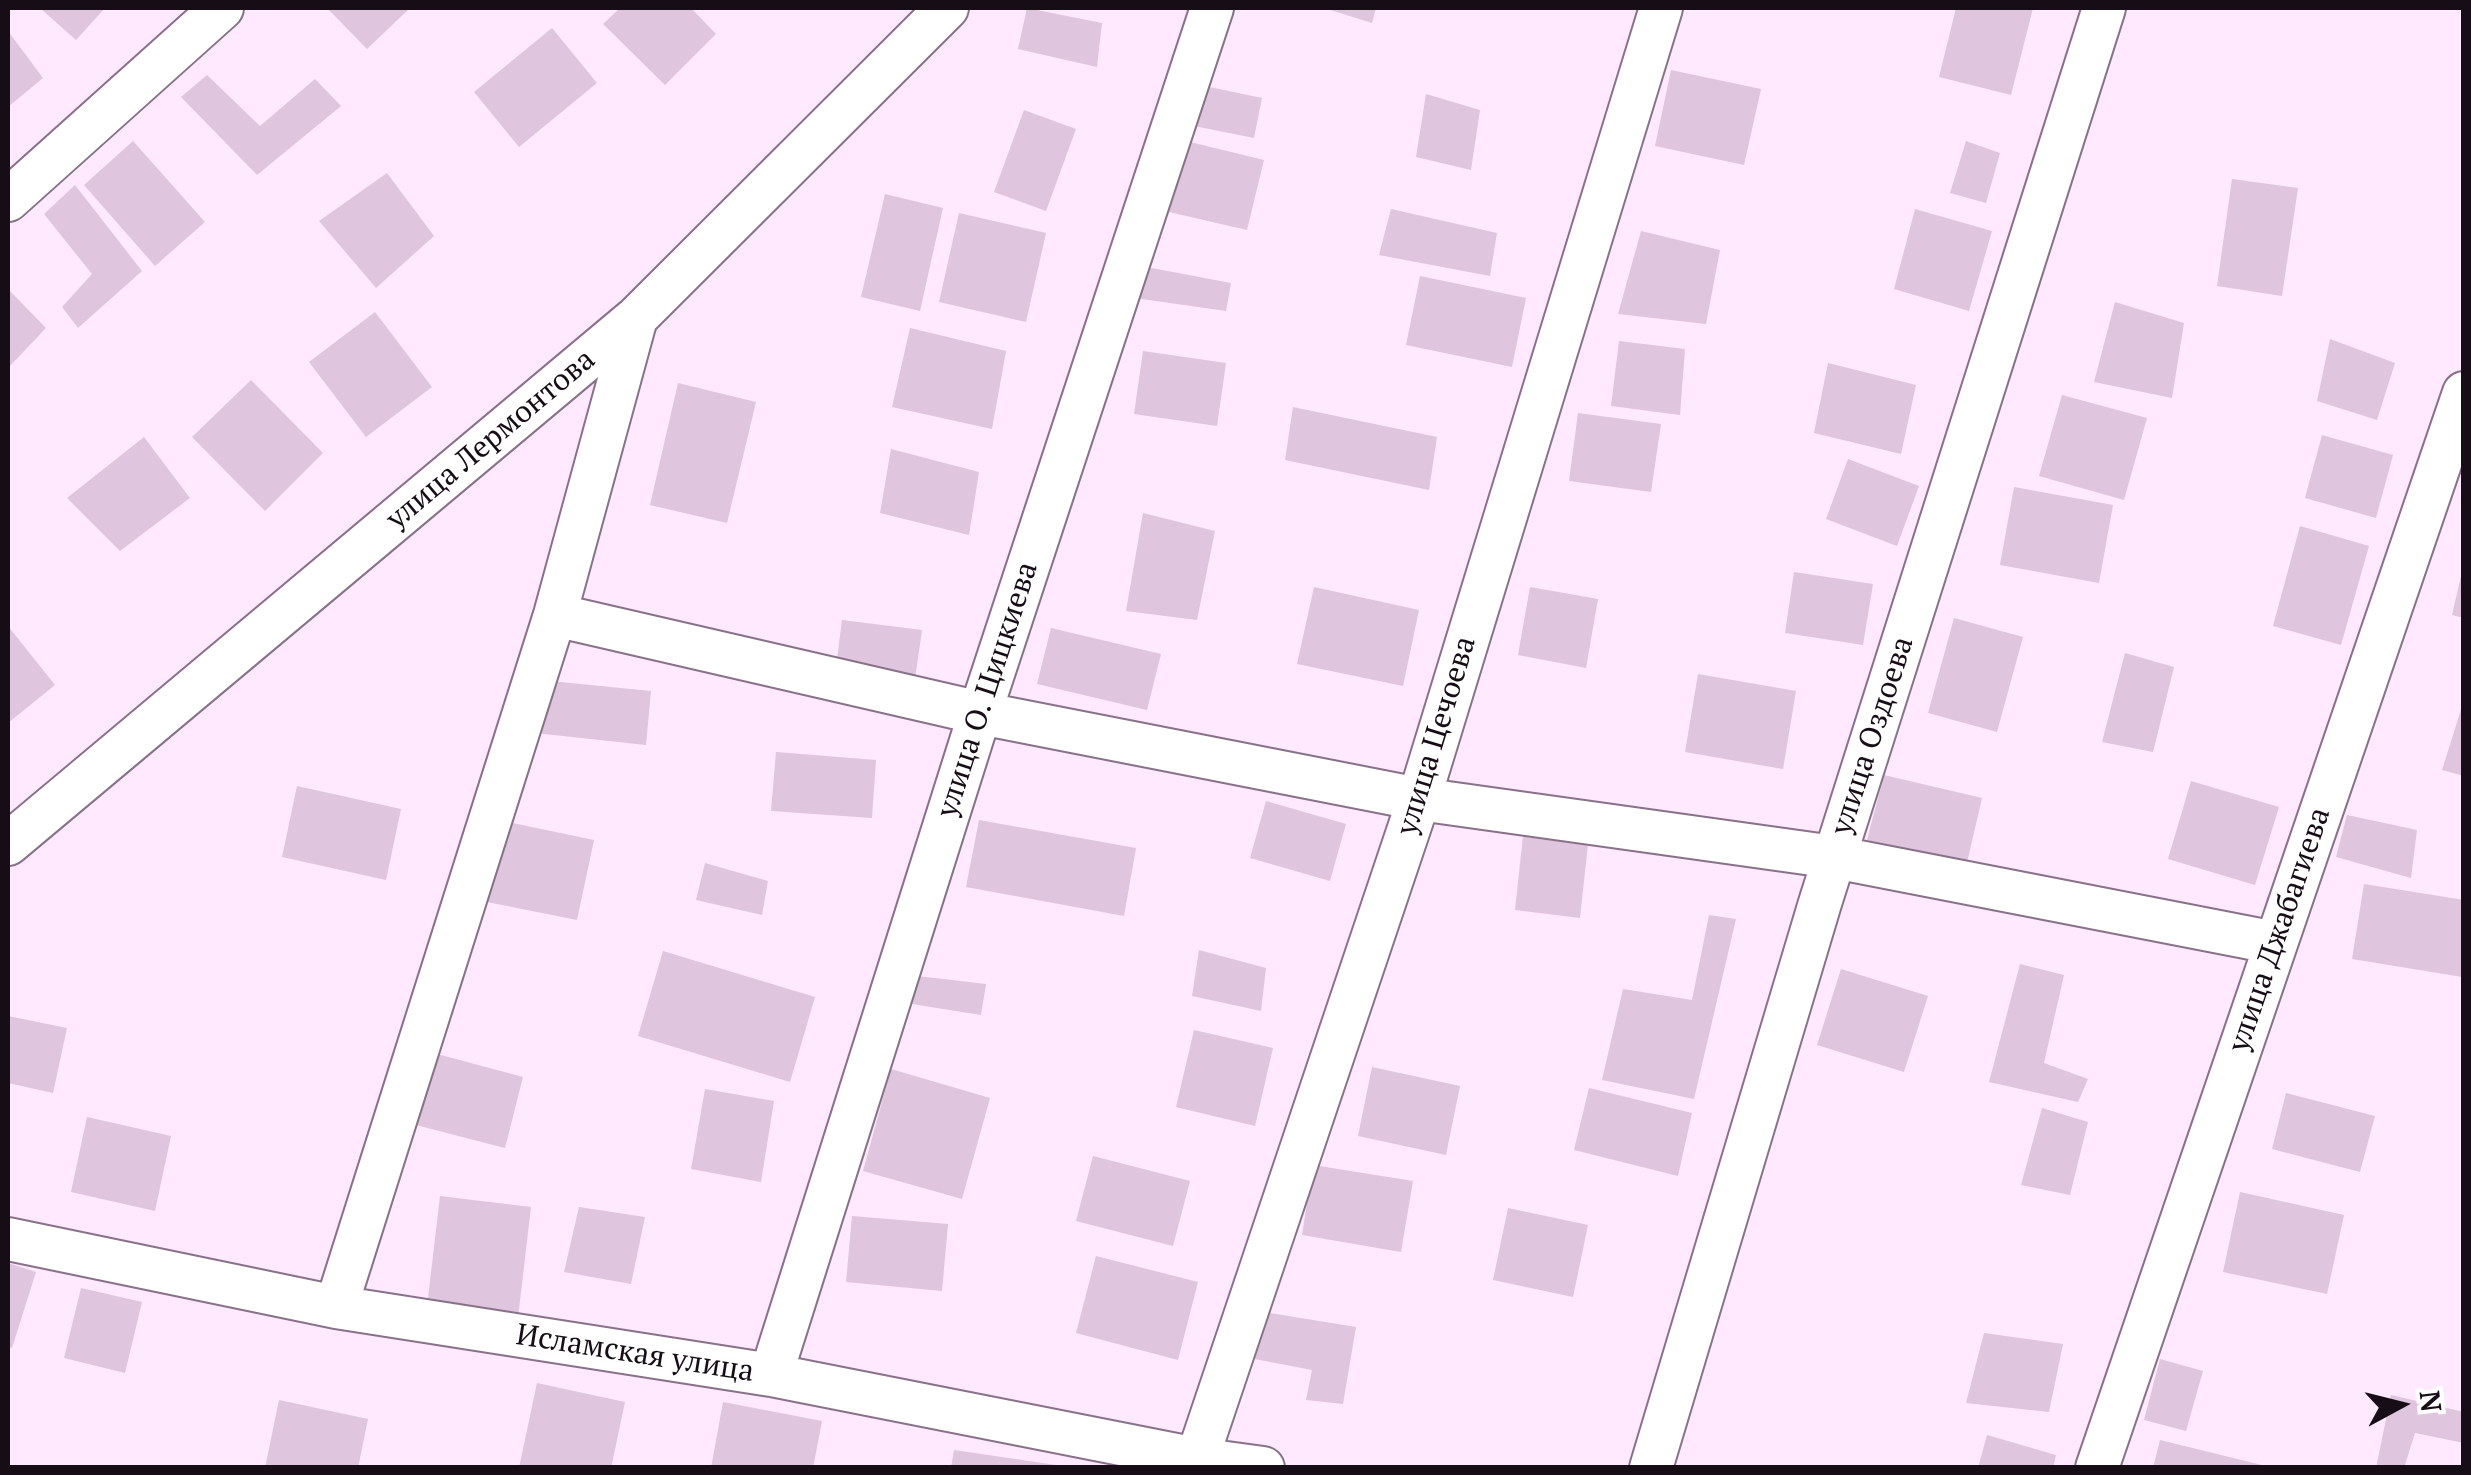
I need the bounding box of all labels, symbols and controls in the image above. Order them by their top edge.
street label: улица Лермонтова [379,342,603,538]
street label: улица О. Цицкиева [930,558,1046,822]
street label: улица Цечоева [1390,632,1484,840]
street label: улица Оздоева [1824,632,1922,840]
street label: улица Джабагиева [2221,803,2339,1057]
street label: Исламская улица [514,1317,756,1391]
north arrow [2351,1355,2451,1455]
text: N [2412,1388,2451,1414]

